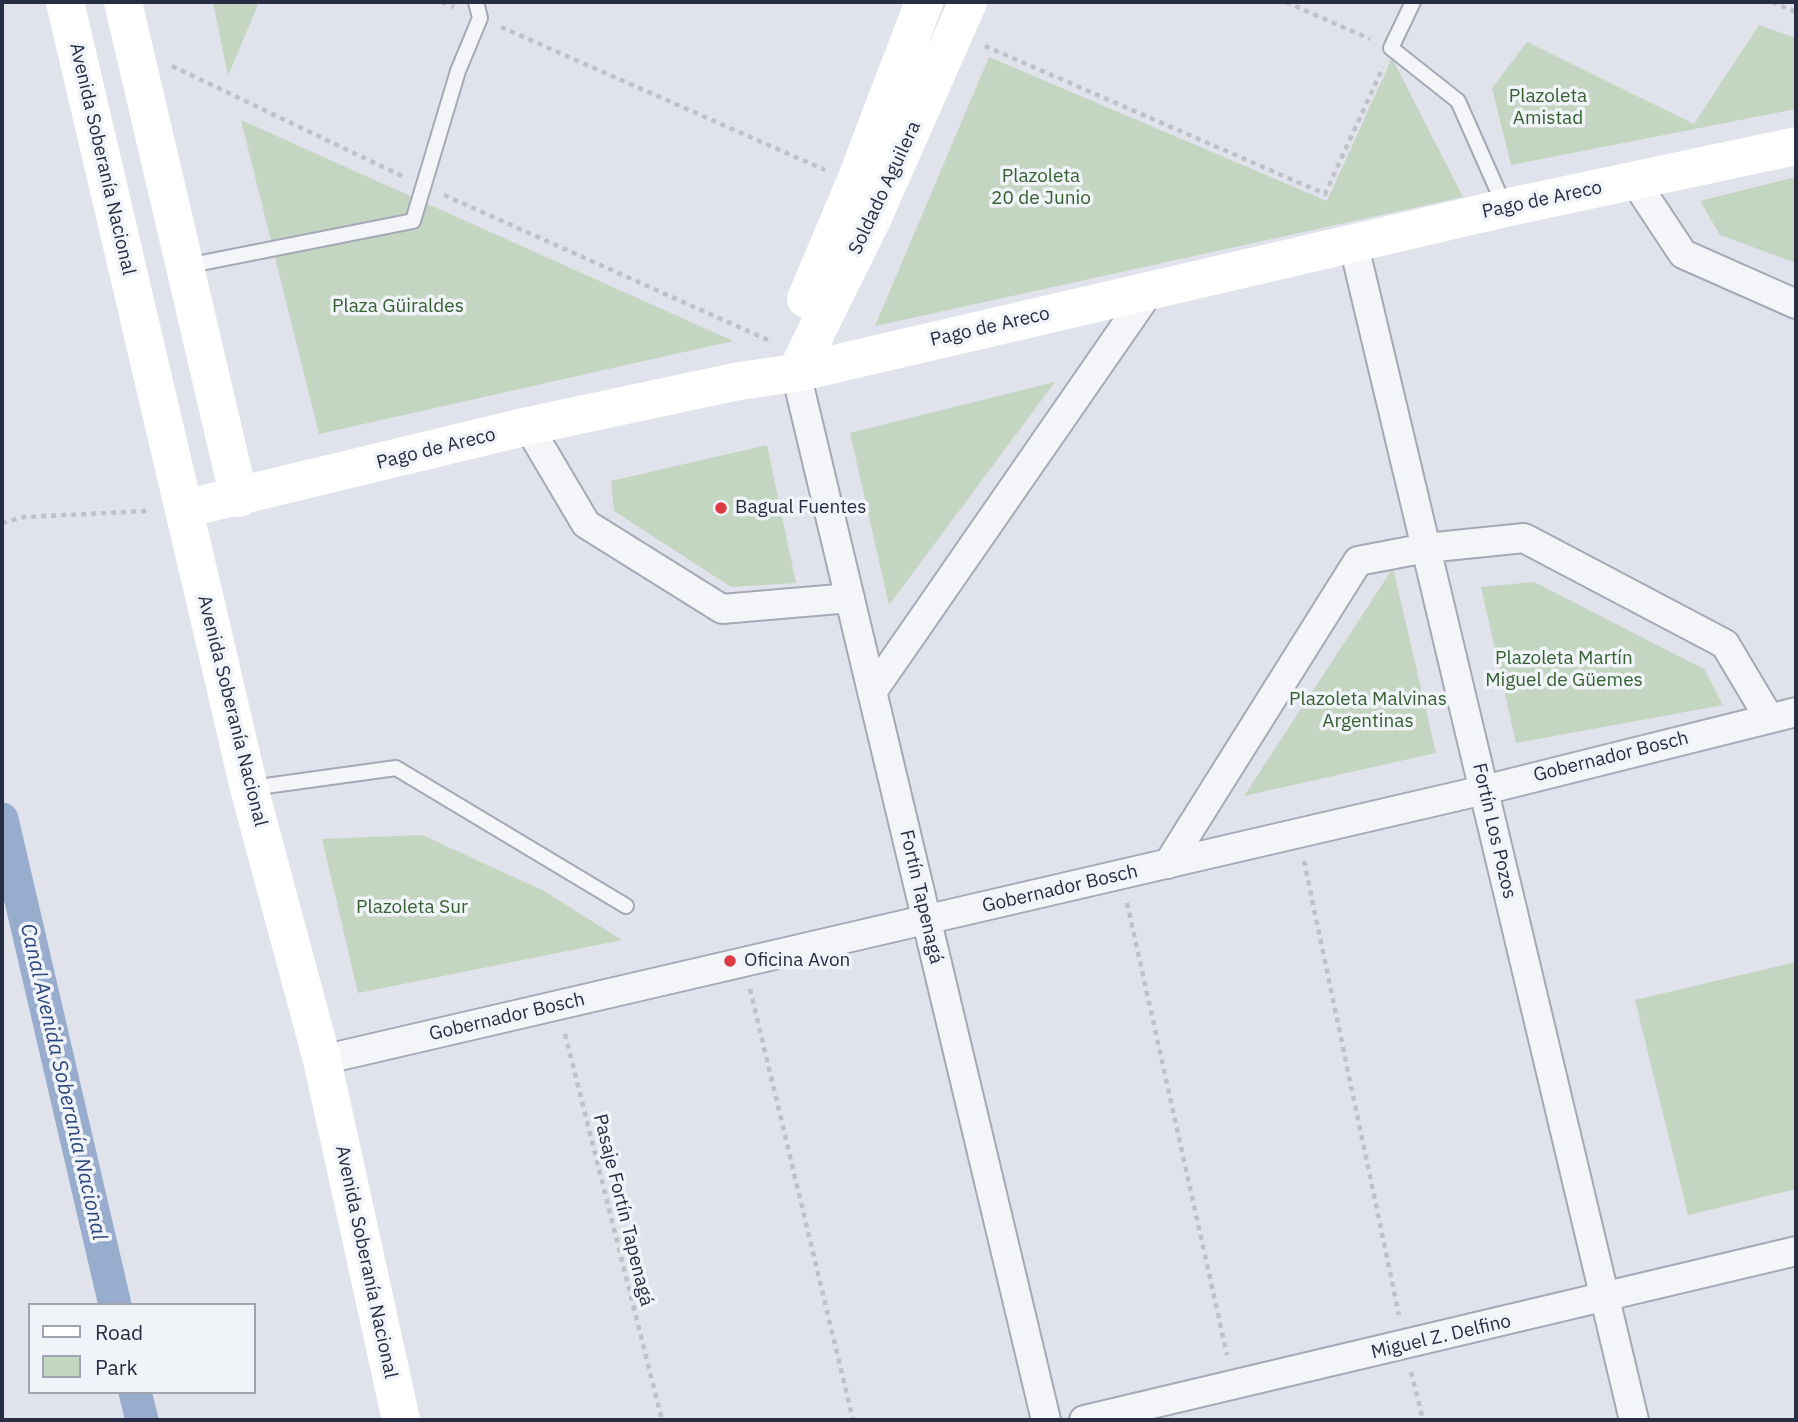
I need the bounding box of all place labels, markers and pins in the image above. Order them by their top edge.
place label: Bagual Fuentes [735,497,867,519]
marker: Bagual Fuentes [713,500,729,516]
place label: Oficina Avon [744,950,850,972]
marker: Oficina Avon [722,953,738,969]

